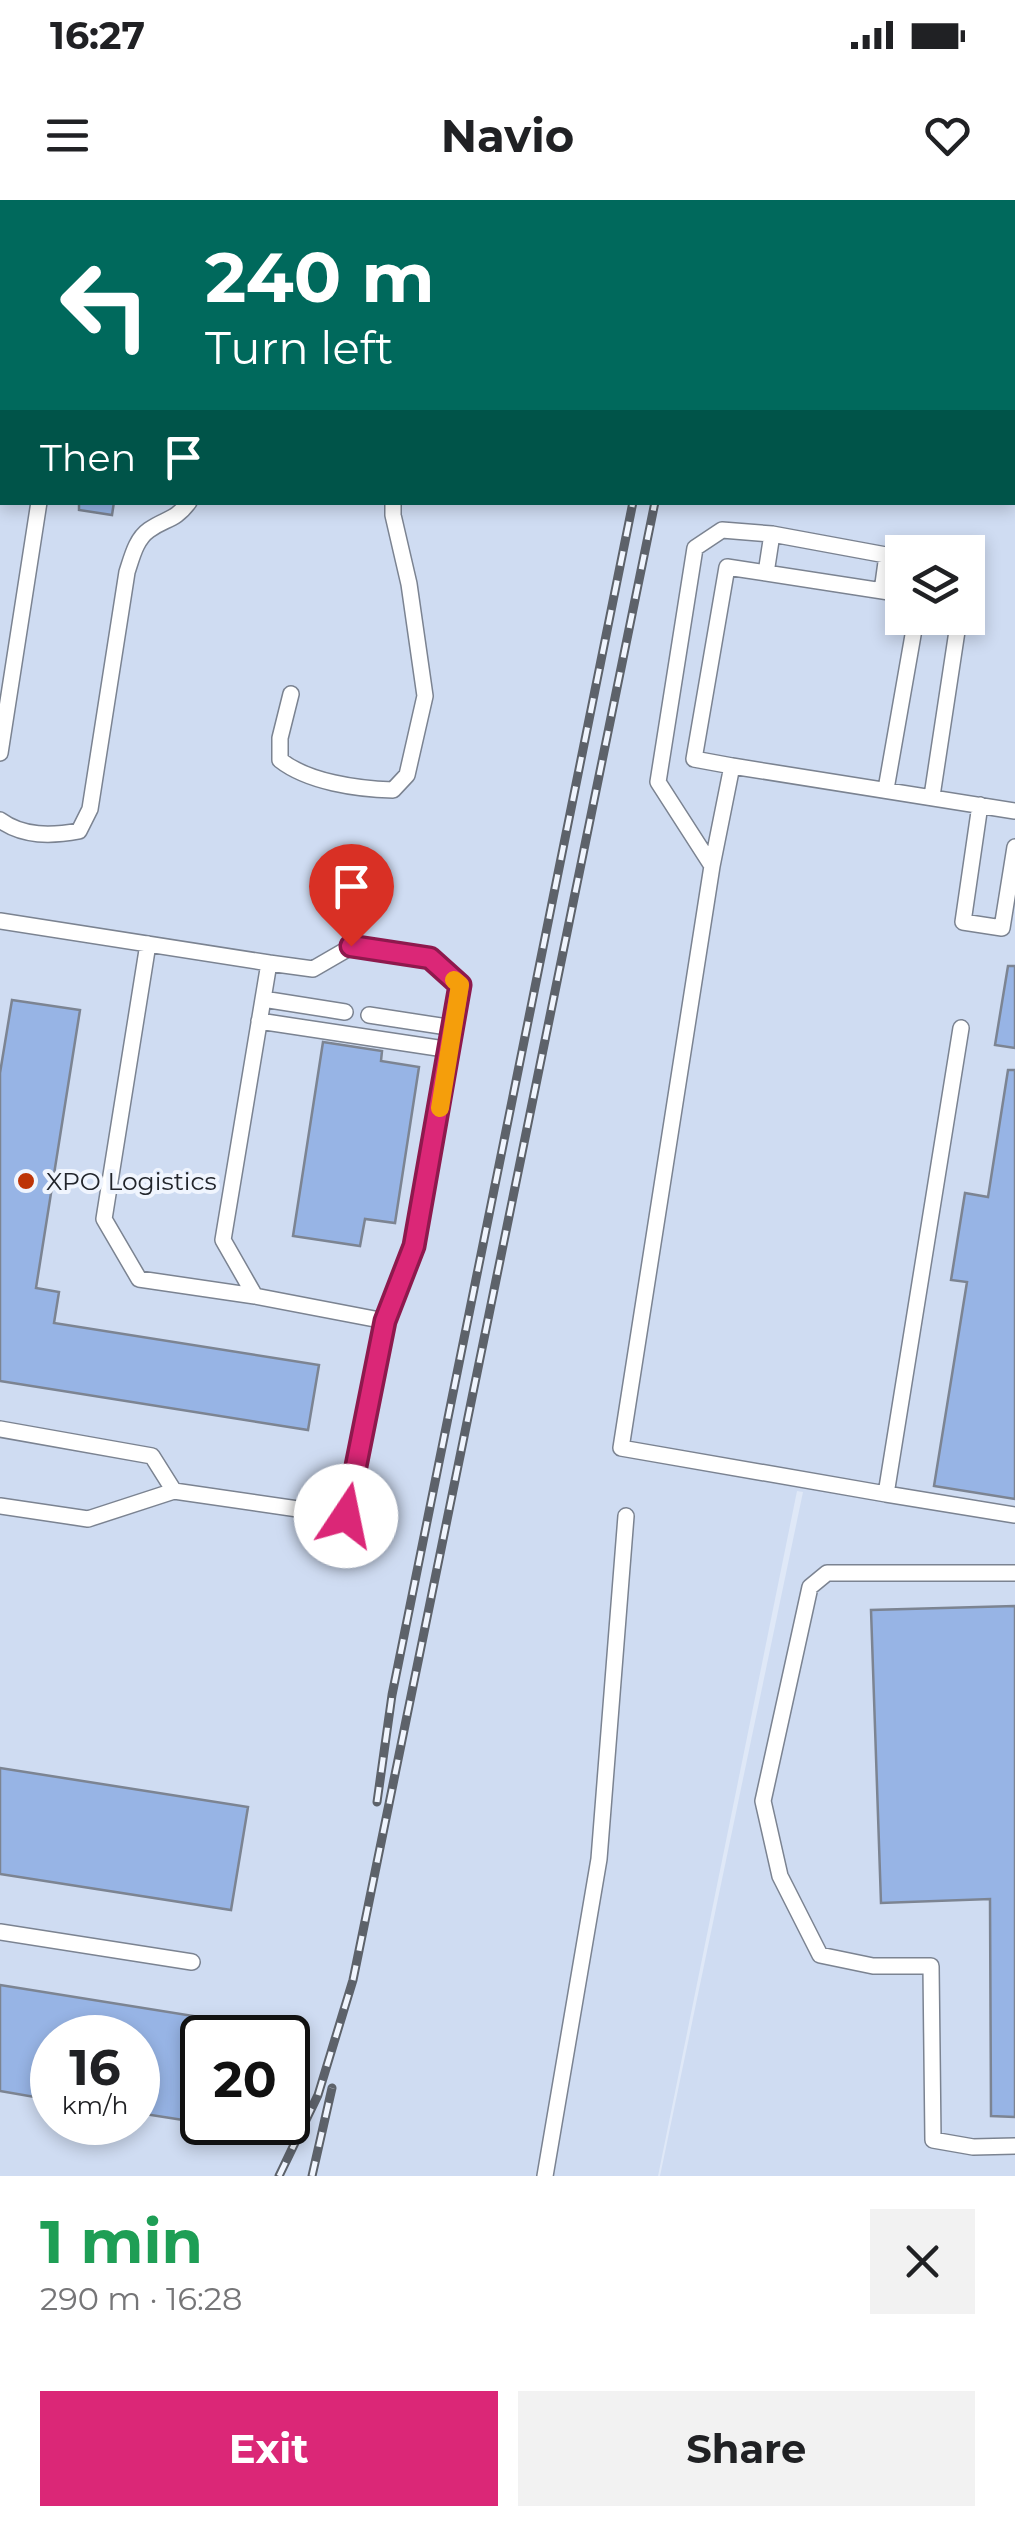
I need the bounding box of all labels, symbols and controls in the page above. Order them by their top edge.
text: 16:27 [50,12,145,59]
icon: menu [40,108,95,163]
text: Navio [441,108,574,163]
icon: heart [920,108,975,163]
text: 240 m [205,234,435,320]
icon: left [40,240,170,370]
text: Turn left [205,320,393,375]
icon: arrive [156,430,211,485]
text: Then [40,434,136,481]
map controls [885,535,985,635]
button: layers [885,535,985,635]
pin [309,844,394,947]
icon: arrive [324,859,379,914]
place label: XPO Logistics [46,1166,217,1196]
marker: XPO Logistics [15,1170,37,1192]
position arrow [294,1464,398,1568]
speed limit sign: 20 [180,2015,310,2145]
text: 16 [69,2037,121,2098]
text: km/h [62,2090,128,2120]
text: 1 min [40,2205,203,2278]
button: close [870,2209,975,2314]
text: 290 m · 16:28 [40,2279,242,2318]
button: Exit [40,2391,498,2506]
button: Share [518,2391,975,2506]

